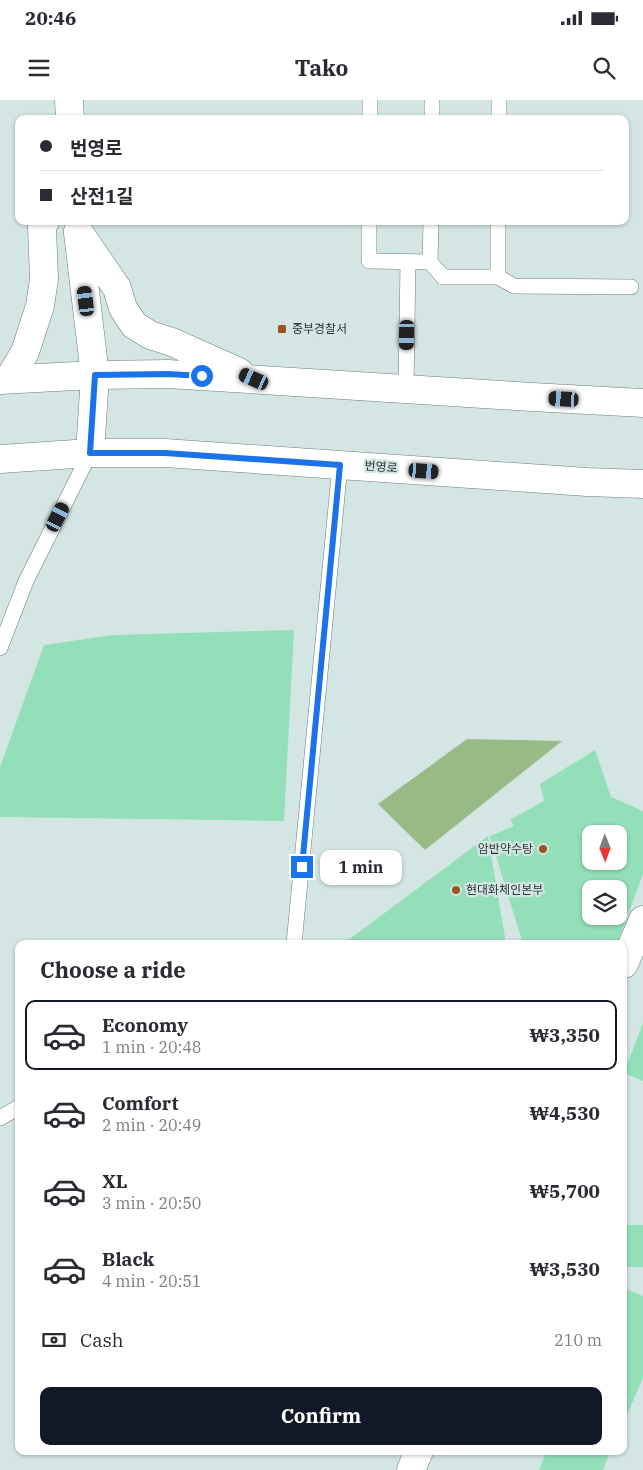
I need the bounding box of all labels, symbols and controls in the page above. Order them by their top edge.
text: 20:46 [25,6,76,30]
text: Tako [295,53,348,82]
icon: menu [25,54,53,82]
icon: search [590,54,618,82]
text: 번영로 [70,136,122,160]
text: 산전1길 [70,184,134,208]
car [76,285,95,317]
car [399,320,414,350]
place label: 중부경찰서 [292,321,347,336]
marker: 중부경찰서 [276,323,288,335]
route start [191,365,213,387]
car [237,366,270,392]
car [548,391,579,407]
street label: 번영로 [364,458,398,475]
car [408,462,439,480]
car [44,500,71,534]
north arrow [582,825,628,870]
map controls [582,825,627,925]
place label: 암반약수탕 [478,841,533,856]
marker: 암반약수탕 [537,843,549,855]
callout: 1 min [320,850,402,884]
route end [291,856,313,878]
text: 1 min [339,857,383,877]
button: layers [582,880,627,925]
place label: 현대화체인본부 [466,882,543,897]
marker: 현대화체인본부 [450,884,462,896]
text: Choose a ride [40,955,186,984]
icon: car [42,1013,87,1058]
text: Economy [102,1013,188,1037]
text: ₩3,350 [530,1023,600,1047]
text: 1 min · 20:48 [102,1037,201,1057]
icon: car [42,1091,87,1136]
text: Comfort [102,1091,179,1115]
text: ₩4,530 [530,1101,600,1125]
text: 2 min · 20:49 [102,1115,201,1135]
icon: car [42,1169,87,1214]
text: XL [102,1169,128,1193]
text: ₩5,700 [530,1179,600,1203]
text: 3 min · 20:50 [102,1193,201,1213]
icon: car [42,1247,87,1292]
text: Black [102,1247,154,1271]
text: ₩3,530 [530,1257,600,1281]
text: 4 min · 20:51 [102,1271,201,1291]
icon: cash [40,1326,68,1354]
text: Cash [80,1328,124,1352]
text: 210 m [554,1330,602,1350]
button: Confirm [40,1387,602,1445]

